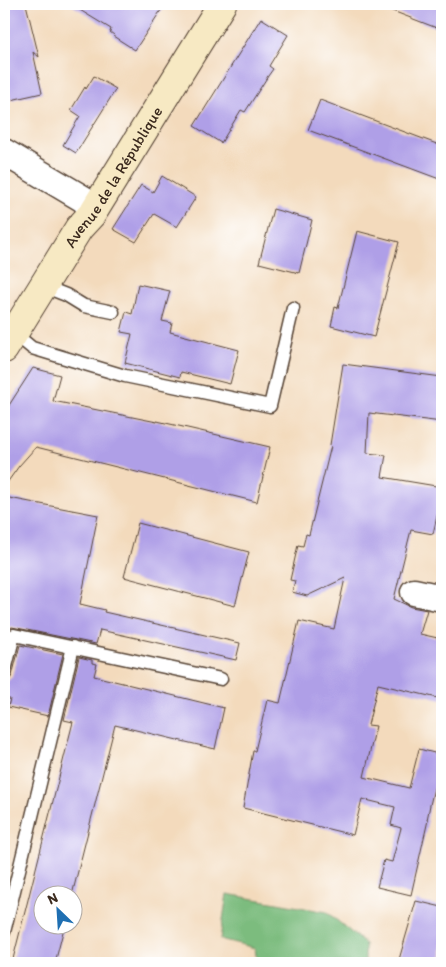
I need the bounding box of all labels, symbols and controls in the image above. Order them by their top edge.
street label: Avenue de la République [60,103,167,251]
north arrow [32,884,82,934]
text: N [45,889,61,908]

